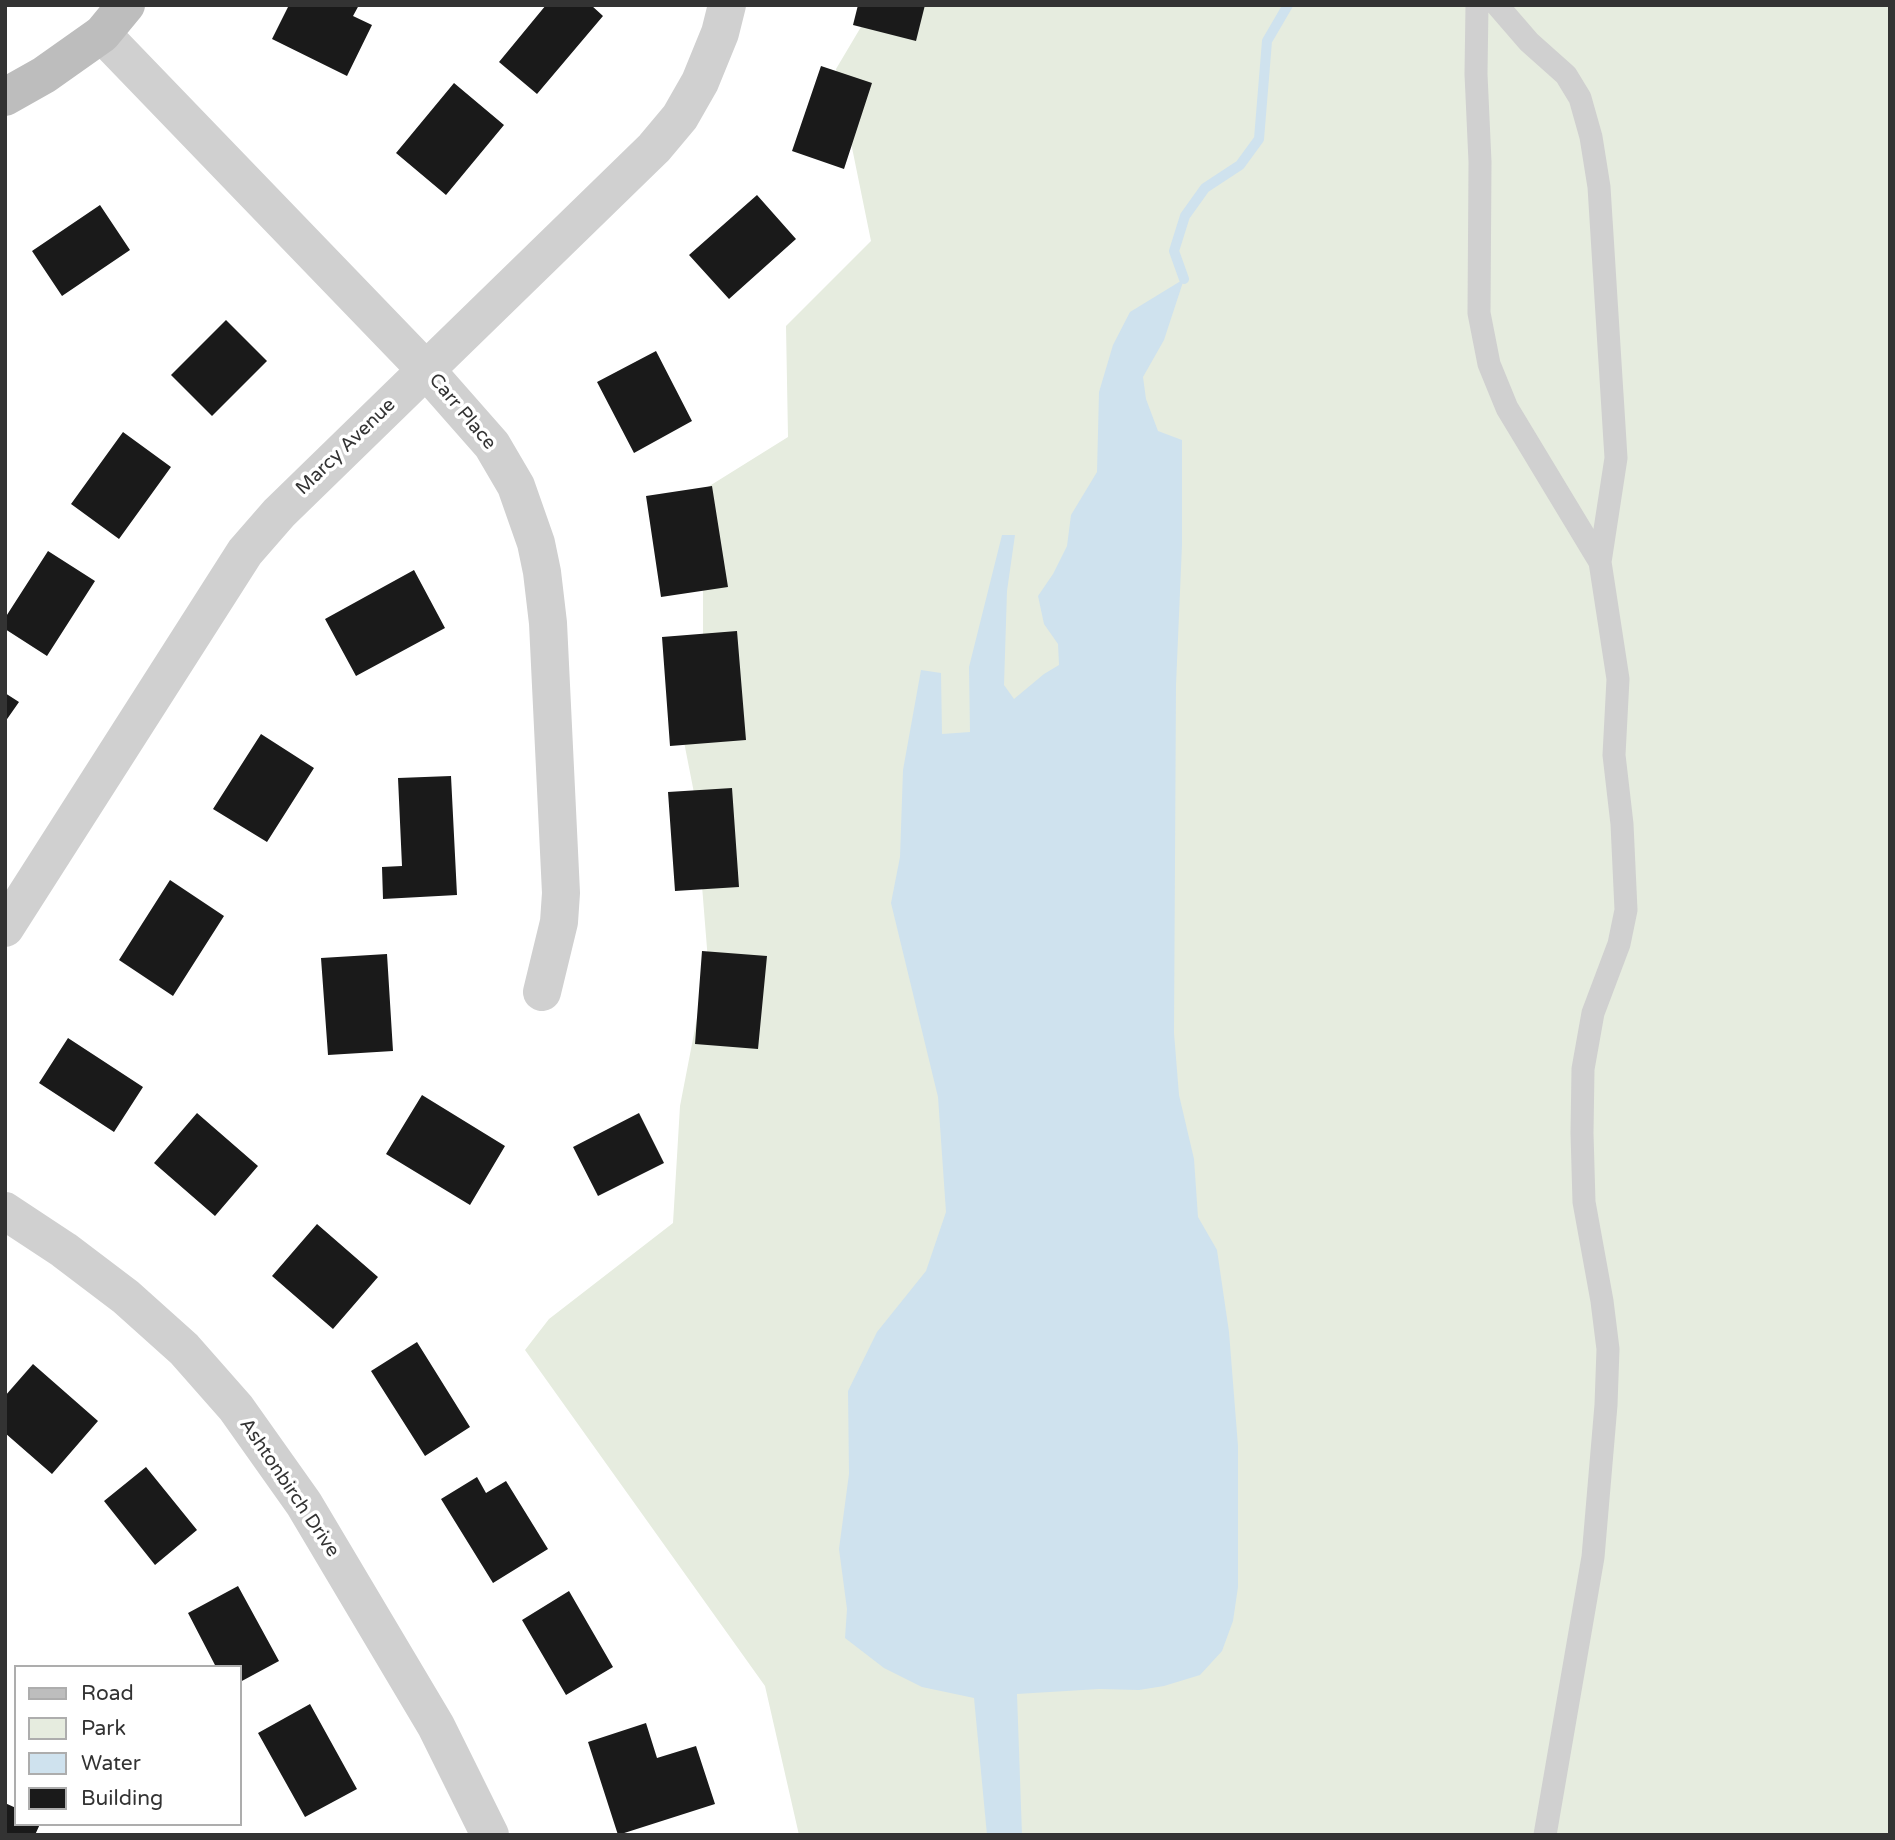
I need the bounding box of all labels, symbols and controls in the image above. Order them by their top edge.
street label: Carr Place [424,369,500,455]
street label: Marcy Avenue [292,394,400,500]
street label: Ashtonbirch Drive [234,1414,344,1562]
legend [14,1665,242,1826]
text: Road [81,1681,134,1706]
text: Park [81,1716,126,1741]
text: Water [81,1751,141,1776]
text: Building [81,1786,163,1811]

